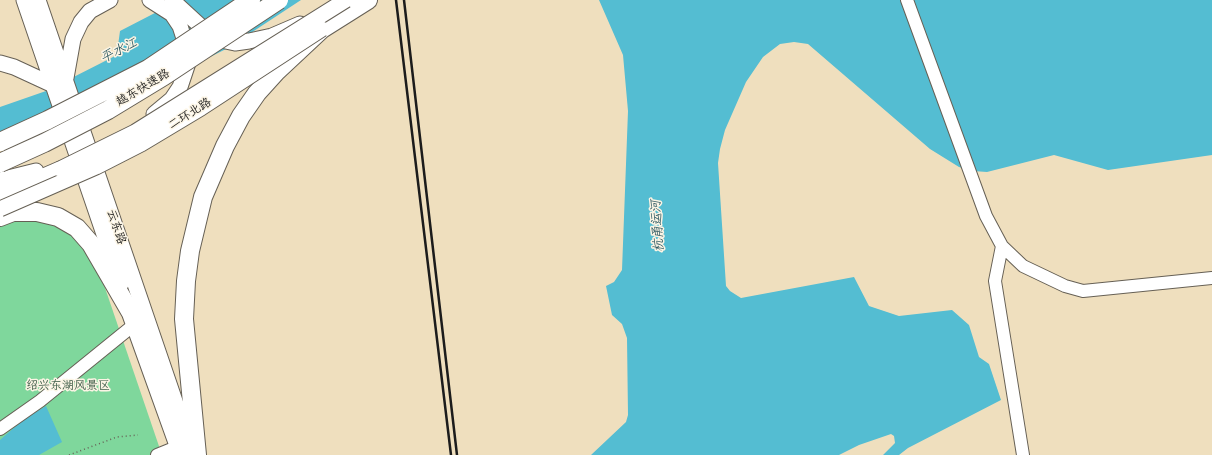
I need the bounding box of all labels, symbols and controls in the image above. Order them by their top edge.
water label: 平水江 [98,35,140,67]
street label: 越东快速路 [114,66,172,110]
street label: 二环北路 [166,95,214,133]
water label: 杭甬运河 [648,200,668,252]
street label: 云东路 [103,208,129,246]
park label: 绍兴东湖风景区 [26,379,110,393]

